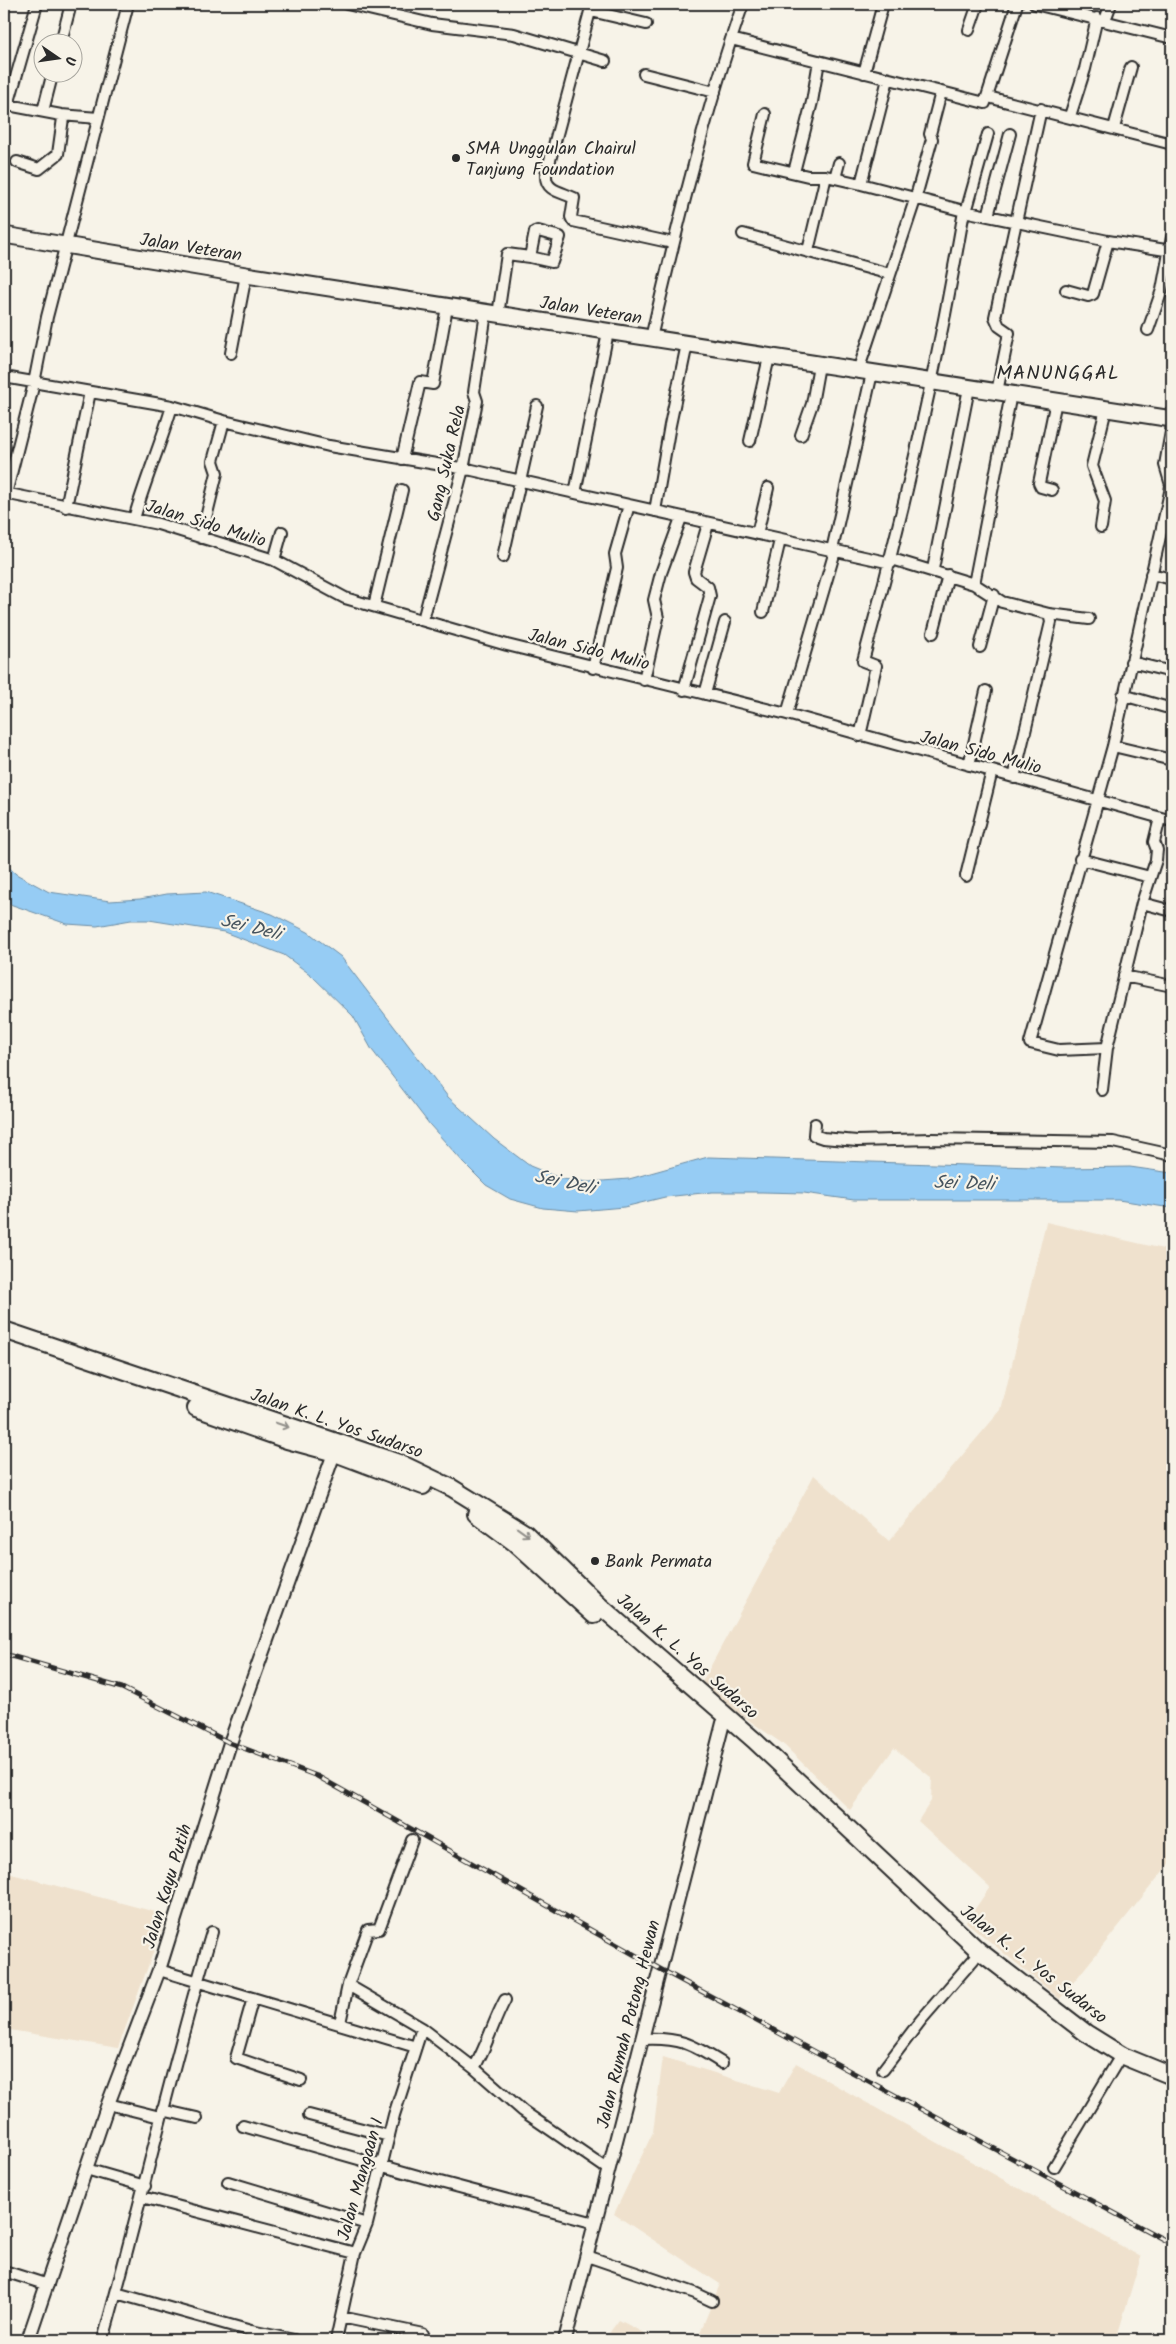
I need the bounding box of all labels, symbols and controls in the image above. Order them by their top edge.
north arrow [32,32,82,82]
text: U [58,54,81,68]
place label: SMA Unggulan Chairul Tanjung Foundation [466,135,636,185]
marker: SMA Unggulan Chairul Tanjung Foundation [450,152,462,164]
street label: Jalan Veteran [137,226,244,271]
street label: Jalan Veteran [537,289,644,334]
district label: MANUNGGAL [996,358,1120,390]
street label: Gang Suka Rela [420,402,475,524]
street label: Jalan Sido Mulio [142,492,269,556]
street label: Jalan Sido Mulio [525,621,653,680]
street label: Jalan Sido Mulio [917,723,1044,784]
water label: Sei Deli [217,906,288,951]
water label: Sei Deli [532,1162,602,1205]
water label: Sei Deli [933,1168,999,1200]
street label: Jalan K. L. Yos Sudarso [246,1381,427,1468]
one-way arrow [274,1421,289,1430]
one-way arrow [516,1527,530,1537]
place label: Bank Permata [605,1548,712,1577]
marker: Bank Permata [589,1555,601,1567]
street label: Jalan K. L. Yos Sudarso [609,1587,765,1727]
street label: Jalan Kayu Putih [136,1820,201,1952]
street label: Jalan K. L. Yos Sudarso [953,1898,1113,2032]
street label: Jalan Rumah Potong Hewan [589,1917,669,2132]
street label: Jalan Mangaan I [330,2115,393,2244]

